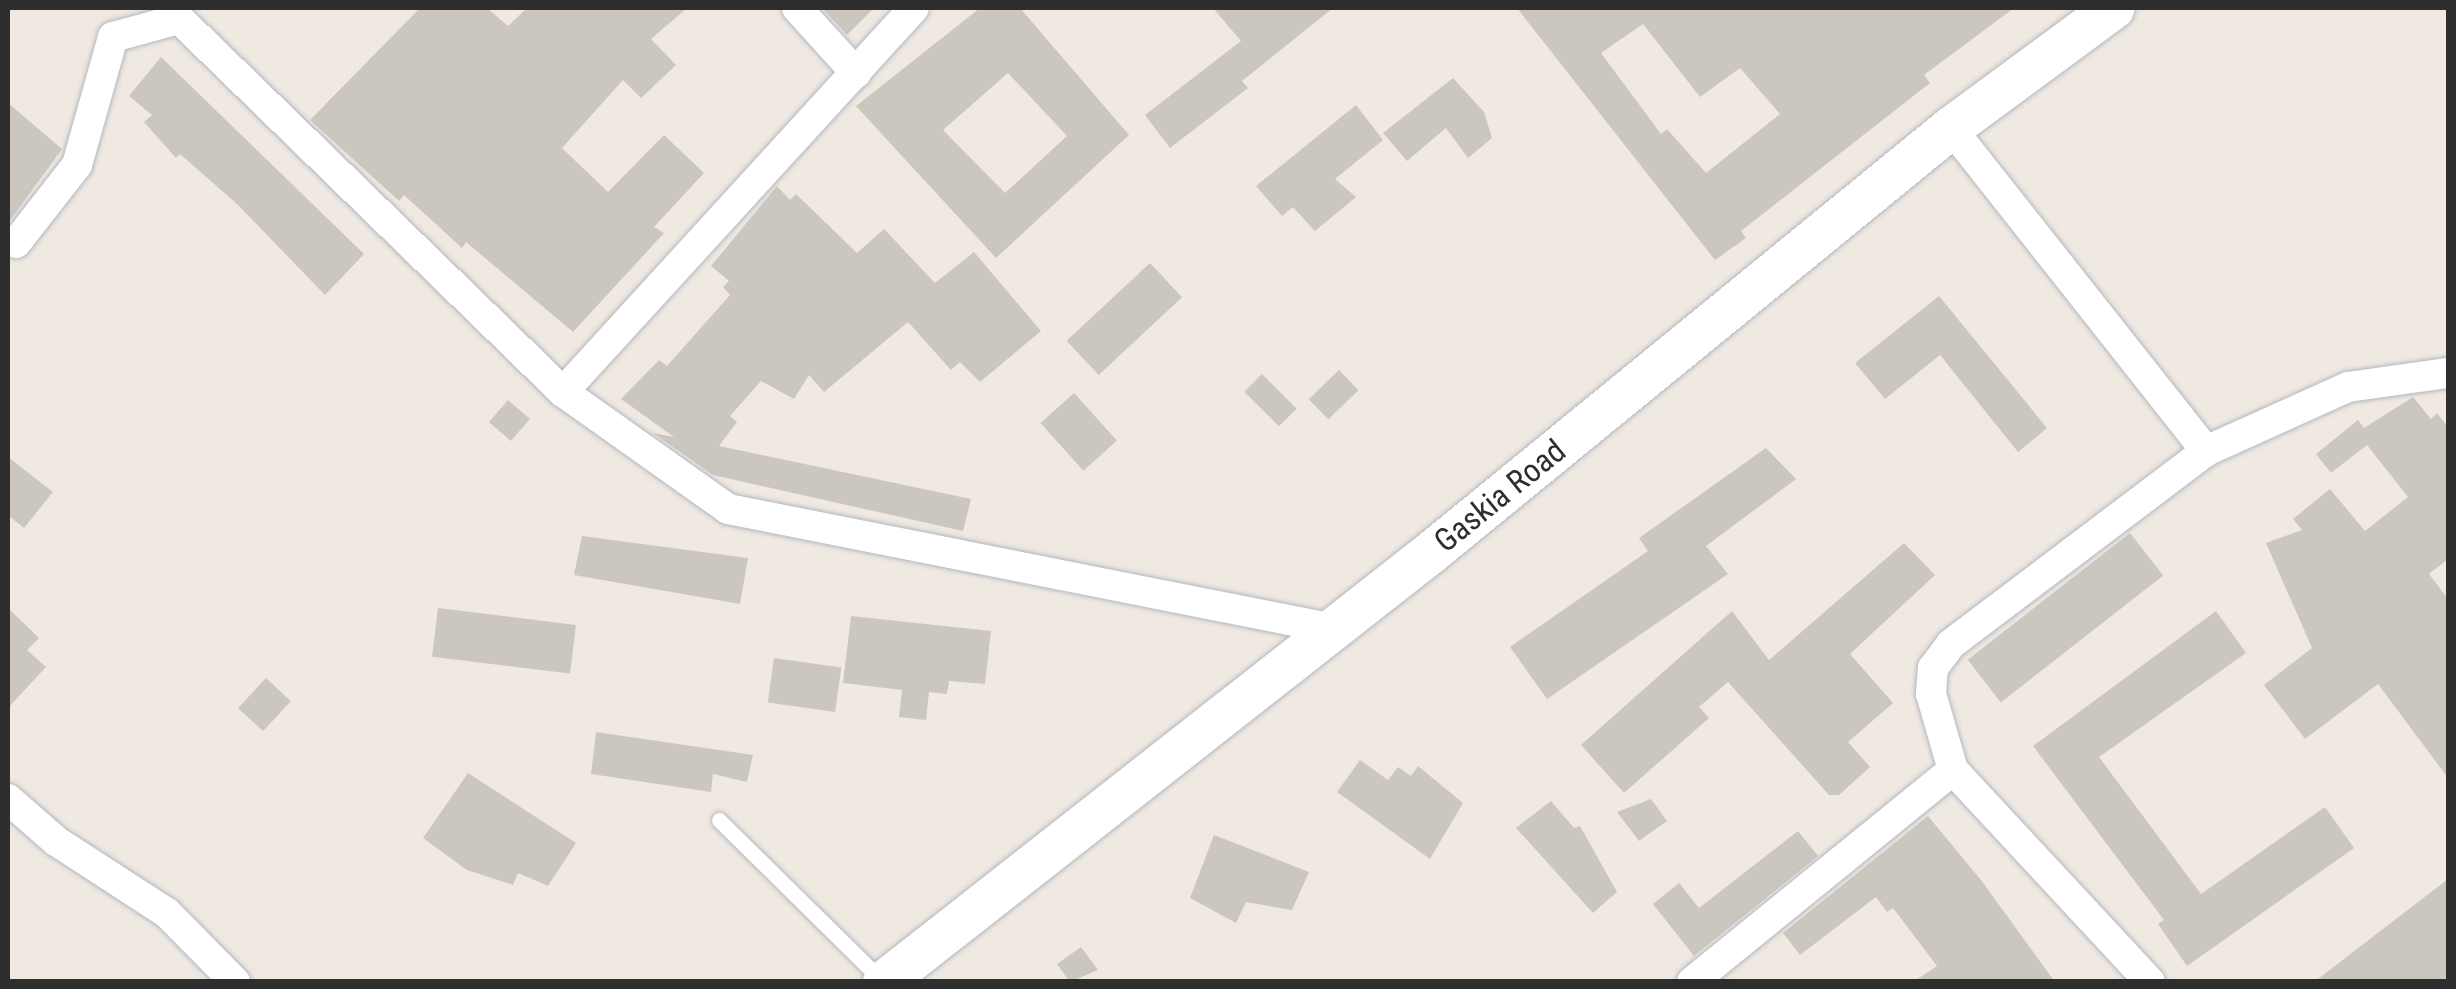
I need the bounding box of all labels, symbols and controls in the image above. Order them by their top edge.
street label: Gaskia Road [1427,432,1573,560]

